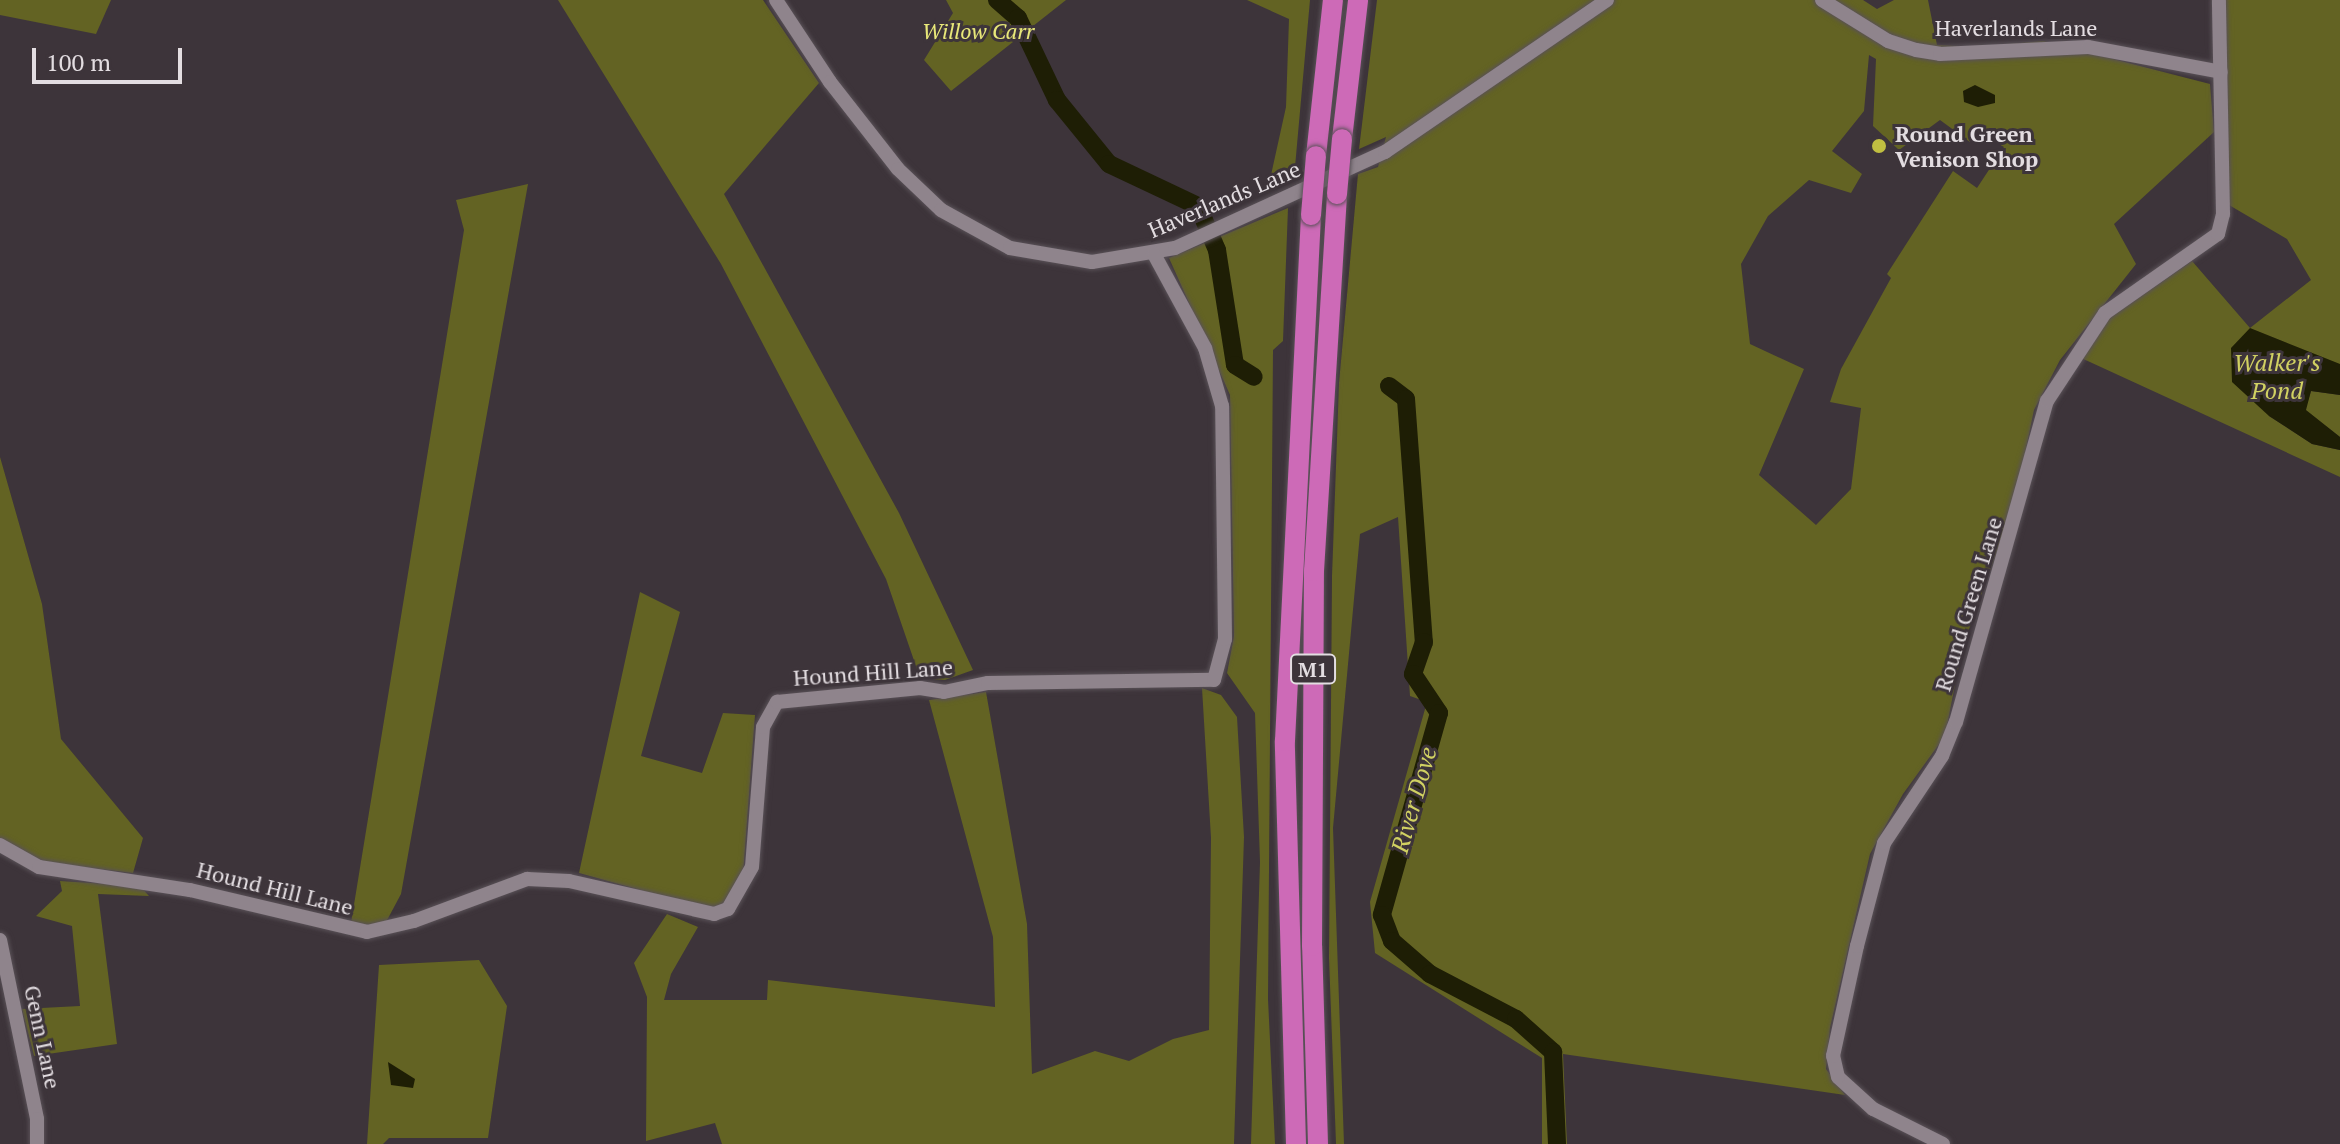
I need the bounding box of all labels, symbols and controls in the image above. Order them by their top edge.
street label: Haverlands Lane [1935,15,2097,41]
park label: Willow Carr [922,18,1034,44]
scale bar [36,32,186,82]
text: 100 m [46,46,111,78]
place label: Round Green Venison Shop [1895,120,2038,172]
marker: Round Green Venison Shop [1870,137,1888,155]
street label: Haverlands Lane [1144,155,1304,243]
water label: Walker's Pond [2233,349,2321,405]
street label: Round Green Lane [1929,514,2007,694]
street label: Hound Hill Lane [792,653,954,691]
road number: M1 [1289,653,1337,685]
water label: River Dove [1385,744,1443,856]
street label: Hound Hill Lane [194,856,356,920]
street label: Genn Lane [19,983,67,1091]

